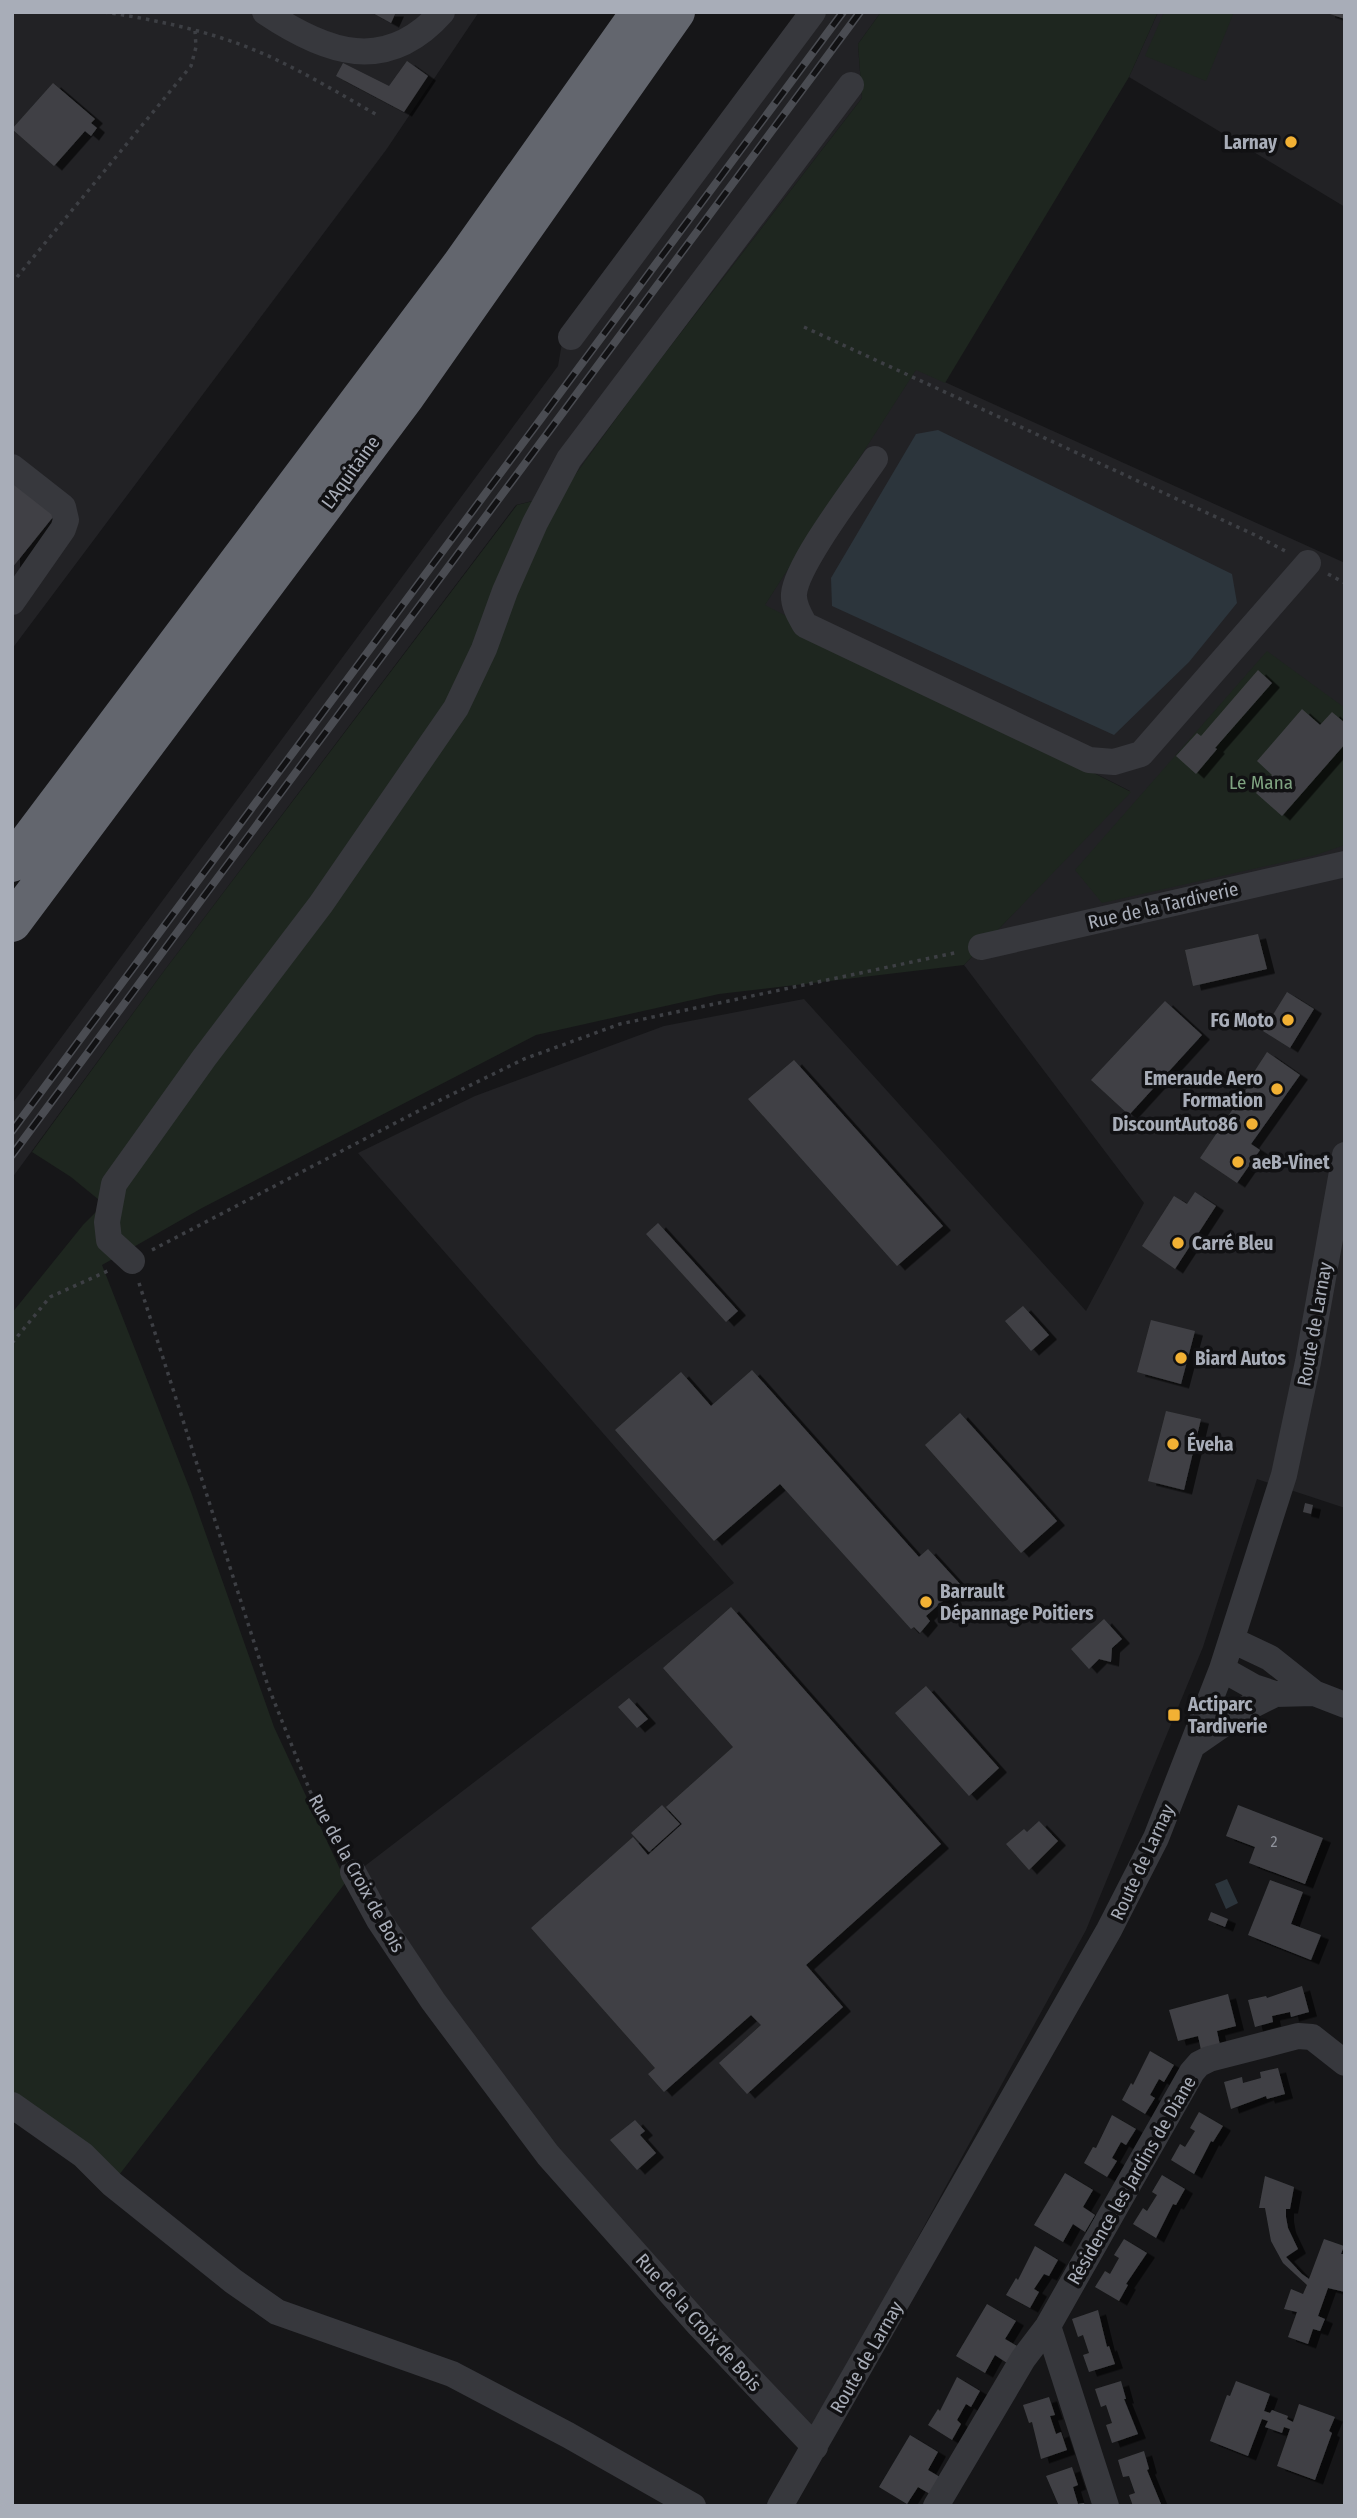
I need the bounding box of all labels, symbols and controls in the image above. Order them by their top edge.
place label: Larnay [1224,131,1278,154]
marker: Larnay [1283,134,1299,150]
street label: L'Aquitaine [316,431,384,513]
park label: Le Mana [1229,771,1293,794]
street label: Rue de la Tardiverie [1086,877,1241,934]
place label: FG Moto [1211,1009,1274,1032]
marker: FG Moto [1280,1012,1296,1028]
place label: Emeraude Aero Formation [1144,1067,1263,1112]
marker: Emeraude Aero Formation [1269,1081,1285,1097]
place label: DiscountAuto86 [1112,1113,1238,1136]
marker: DiscountAuto86 [1244,1116,1260,1132]
place label: aeB-Vinet [1252,1151,1330,1174]
marker: aeB-Vinet [1230,1154,1246,1170]
place label: Carré Bleu [1192,1232,1273,1255]
marker: Carré Bleu [1170,1235,1186,1251]
street label: Route de Larnay [1292,1260,1337,1388]
place label: Biard Autos [1195,1347,1286,1370]
marker: Biard Autos [1173,1350,1189,1366]
place label: Éveha [1187,1431,1233,1456]
marker: Éveha [1165,1436,1181,1452]
place label: Barrault Dépannage Poitiers [940,1580,1094,1625]
marker: Barrault Dépannage Poitiers [918,1594,934,1610]
place label: Actiparc Tardiverie [1187,1693,1268,1738]
marker: Actiparc Tardiverie [1166,1707,1182,1723]
street label: Rue de la Croix de Bois [304,1790,410,1956]
street label: Route de Larnay [1105,1800,1180,1924]
house number: 2 [1270,1832,1278,1851]
street label: Résidence les Jardins de Diane [1062,2072,1201,2289]
street label: Rue de la Croix de Bois [631,2249,766,2396]
street label: Route de Larnay [825,2297,908,2417]

